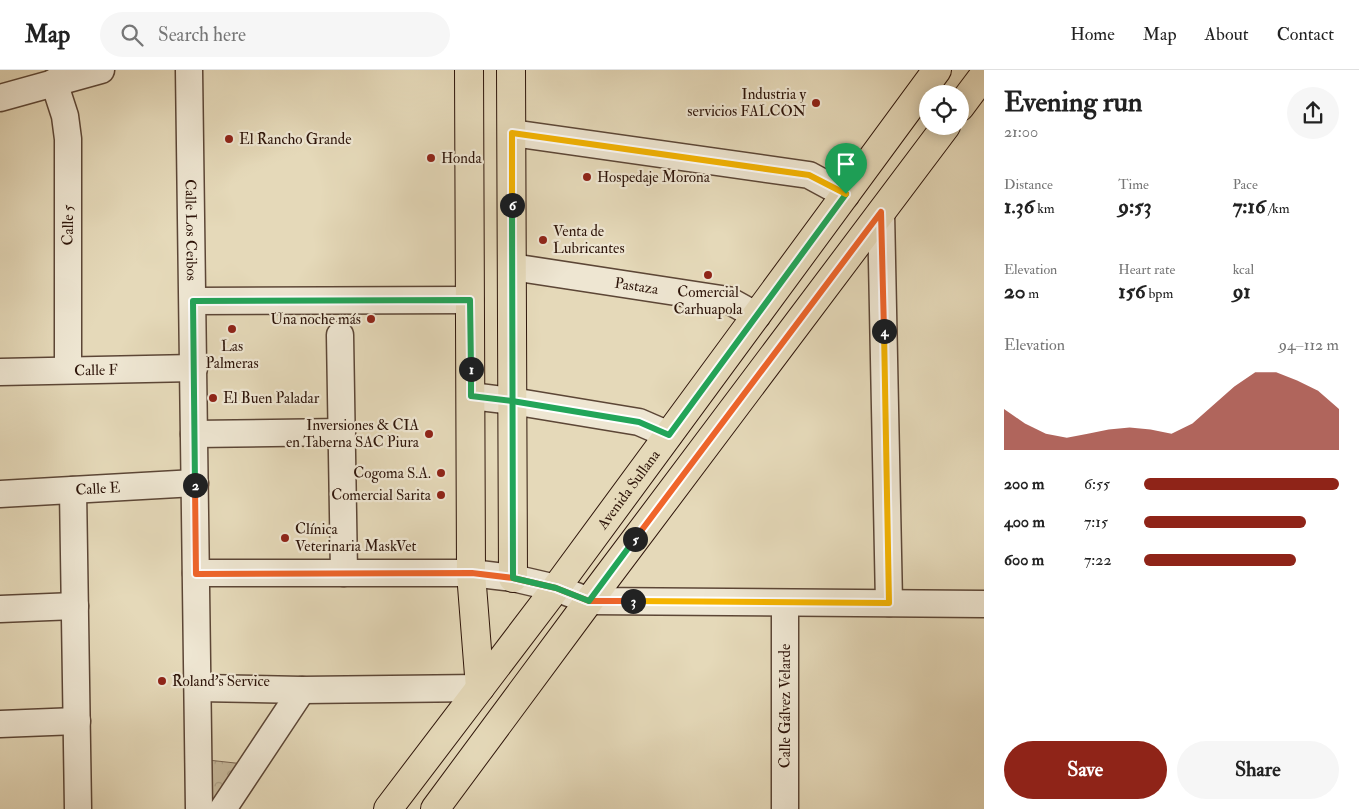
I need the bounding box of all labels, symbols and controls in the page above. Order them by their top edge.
search box [100,12,450,57]
text: Map [25,19,70,50]
icon: search [118,21,146,49]
text: Search here [158,23,246,47]
text: Home [1070,23,1115,46]
text: Map [1143,23,1177,46]
text: About [1205,23,1249,46]
text: Contact [1277,23,1334,46]
place label: Industria y servicios FALCON [687,85,807,121]
map controls [919,85,969,135]
button: locate [919,85,969,135]
text: Evening run [1004,85,1142,120]
button: share [1287,87,1339,139]
marker: Industria y servicios FALCON [810,97,822,109]
text: 21:00 [1004,122,1038,142]
place label: El Rancho Grande [239,130,351,149]
marker: El Rancho Grande [223,133,235,145]
pin [825,143,867,194]
place label: Honda [441,149,482,168]
icon: arrive [832,150,860,178]
marker: Honda [425,152,437,164]
place label: Hospedaje Morona [597,168,711,188]
marker: Hospedaje Morona [581,171,593,183]
text: Distance [1004,176,1053,193]
text: Time [1118,176,1149,193]
text: Pace [1233,176,1258,193]
street label: Calle Los Ceibos [181,179,201,281]
pin: 6 [500,192,524,218]
text: 1.36 [1004,193,1034,220]
text: 9:53 [1118,193,1152,220]
text: 7:16 [1233,193,1265,220]
text: 6 [509,197,516,214]
text: km [1034,200,1055,217]
text: /km [1265,200,1290,217]
street label: Calle 5 [59,204,78,245]
place label: Venta de Lubricantes [553,222,625,258]
marker: Venta de Lubricantes [537,234,549,246]
text: Elevation [1004,261,1057,278]
text: Heart rate [1118,261,1175,278]
text: kcal [1233,261,1254,278]
marker: Comercial Carhuapola [702,269,714,281]
street label: Pastaza [613,273,661,299]
text: 20 [1004,278,1025,305]
text: 156 [1118,278,1146,305]
text: 91 [1233,278,1251,305]
place label: Comercial Carhuapola [673,283,743,320]
text: m [1025,285,1039,302]
text: bpm [1146,285,1173,302]
place label: Una noche más [271,310,361,329]
marker: Una noche más [365,313,377,325]
pin: 4 [872,318,896,344]
marker: Las Palmeras [226,323,238,335]
text: 4 [881,323,888,340]
text: Elevation [1004,335,1065,355]
text: 94–112 m [1279,335,1339,355]
place label: Las Palmeras [205,337,259,373]
pin: 1 [458,356,484,382]
street label: Calle F [74,360,119,380]
text: 1 [469,361,474,378]
place label: El Buen Paladar [223,389,320,408]
marker: El Buen Paladar [207,392,219,404]
place label: Inversiones & CIA en Taberna SAC Piura [286,416,420,452]
marker: Inversiones & CIA en Taberna SAC Piura [423,428,435,440]
street label: Avenida Sullana [592,445,665,534]
place label: Cogoma S.A. [353,464,431,483]
marker: Cogoma S.A. [435,467,447,479]
pin: 2 [182,472,208,498]
text: 200 m [1004,474,1044,494]
text: 6:55 [1084,474,1110,494]
text: 2 [192,477,199,494]
street label: Calle E [75,478,121,499]
place label: Comercial Sarita [331,486,432,505]
marker: Comercial Sarita [435,489,447,501]
text: 400 m [1004,512,1045,532]
text: 7:15 [1084,512,1108,532]
place label: Clínica Veterinaria MaskVet [295,520,416,556]
pin: 5 [622,526,648,552]
text: 5 [632,531,639,548]
marker: Clínica Veterinaria MaskVet [279,532,291,544]
text: 600 m [1004,550,1044,570]
text: 7:22 [1084,550,1112,570]
pin: 3 [620,588,646,614]
text: 3 [631,593,636,610]
street label: Calle Gálvez Velarde [776,644,795,768]
place label: Roland's Service [172,672,270,691]
marker: Roland's Service [156,675,168,687]
button: Save [1004,741,1167,799]
button: Share [1177,741,1339,799]

